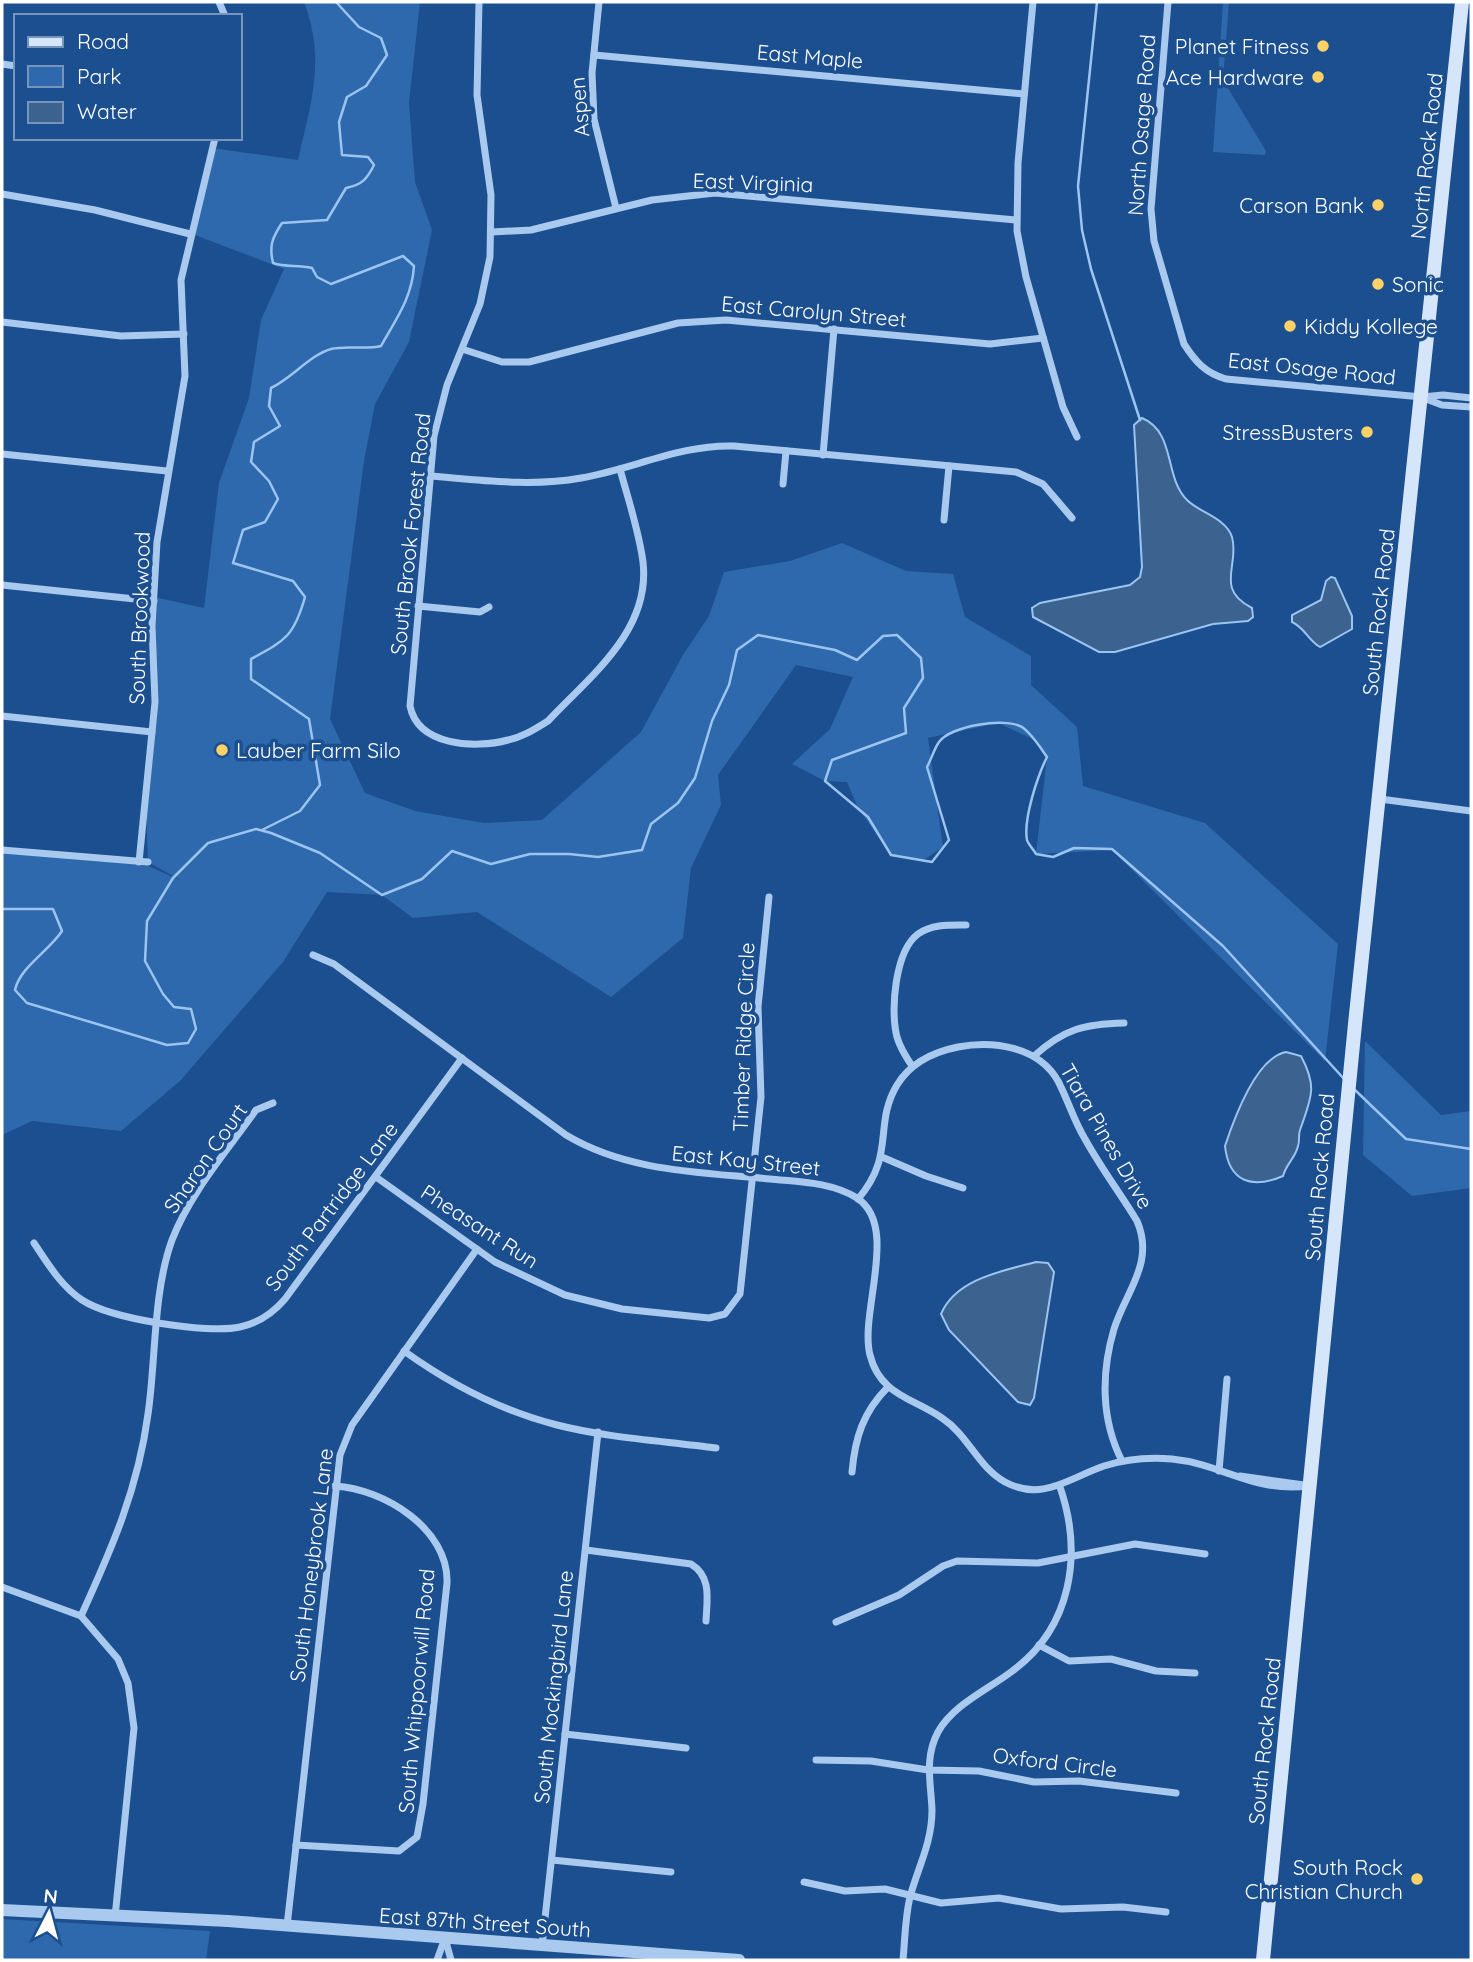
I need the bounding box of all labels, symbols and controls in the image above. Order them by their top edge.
legend [14,14,242,140]
text: Road [77,28,129,54]
street label: North Osage Road [1122,33,1160,217]
place label: Planet Fitness [1175,33,1309,59]
street label: East Maple [756,38,864,74]
marker: Planet Fitness [1315,38,1331,54]
text: Park [77,63,121,89]
place label: Ace Hardware [1166,64,1304,90]
marker: Ace Hardware [1310,69,1326,85]
street label: North Rock Road [1404,71,1448,241]
street label: Aspen [563,76,595,138]
text: Water [77,98,137,124]
street label: East Virginia [692,167,814,197]
place label: Carson Bank [1239,192,1364,218]
marker: Carson Bank [1370,197,1386,213]
place label: Sonic [1392,271,1444,297]
marker: Sonic [1370,276,1386,292]
street label: East Carolyn Street [720,290,908,332]
place label: Kiddy Kollege [1304,313,1438,339]
marker: Kiddy Kollege [1282,318,1298,334]
street label: East Osage Road [1227,346,1397,390]
street label: South Brook Forest Road [384,412,436,656]
place label: StressBusters [1223,419,1353,445]
marker: StressBusters [1359,424,1375,440]
street label: South Rock Road [1356,527,1400,697]
street label: South Brookwood [123,531,155,705]
place label: Lauber Farm Silo [236,737,401,763]
marker: Lauber Farm Silo [214,742,230,758]
street label: Timber Ridge Circle [727,942,759,1132]
street label: Tiara Pines Drive [1055,1059,1159,1213]
street label: South Rock Road [1299,1092,1339,1262]
street label: Sharon Court [158,1098,252,1218]
street label: South Partridge Lane [259,1116,403,1296]
street label: East Kay Street [670,1139,822,1181]
street label: Pheasant Run [416,1178,544,1274]
street label: South Honeybrook Lane [284,1447,338,1683]
street label: South Whippoorwill Road [392,1567,440,1815]
street label: South Mockingbird Lane [528,1569,578,1805]
street label: South Rock Road [1242,1656,1286,1826]
street label: Oxford Circle [991,1741,1119,1783]
place label: South Rock Christian Church [1245,1854,1403,1904]
marker: South Rock Christian Church [1409,1871,1425,1887]
north arrow [14,1878,84,1948]
text: N [43,1883,59,1909]
street label: East 87th Street South [378,1902,592,1942]

